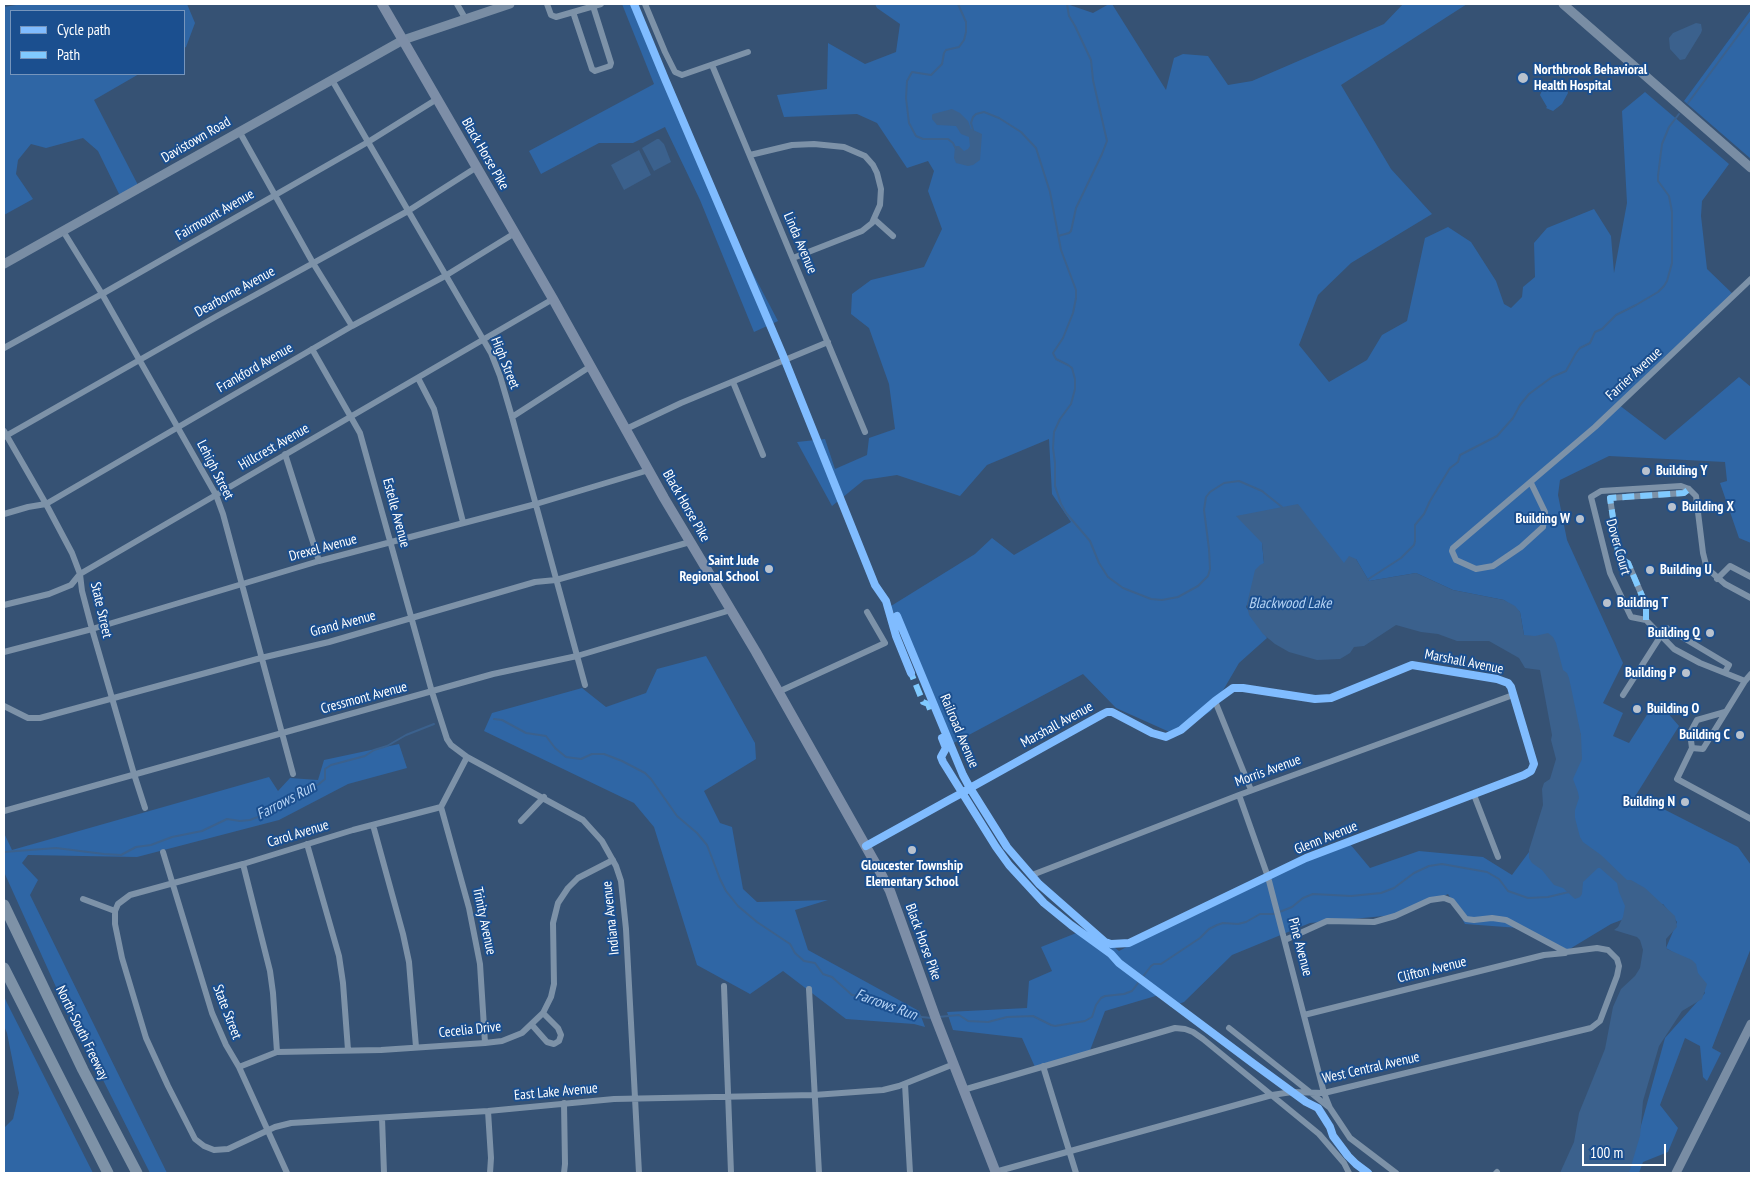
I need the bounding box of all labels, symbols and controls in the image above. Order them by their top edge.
legend [10,10,185,75]
text: Cycle path [57,20,110,39]
text: Path [57,45,80,64]
place label: Northbrook Behavioral Health Hospital [1534,62,1647,94]
marker: Northbrook Behavioral Health Hospital [1516,71,1530,85]
street label: Davistown Road [158,113,234,167]
street label: Black Horse Pike [458,115,512,193]
street label: Fairmount Avenue [173,186,257,244]
street label: Linda Avenue [780,210,820,276]
street label: Dearborne Avenue [192,263,278,321]
street label: High Street [487,334,523,392]
street label: Frankford Avenue [214,340,296,396]
street label: Farrier Avenue [1603,344,1665,404]
street label: Hillcrest Avenue [236,420,312,474]
street label: Lehigh Street [193,438,237,502]
place label: Building Y [1656,463,1707,479]
marker: Building Y [1640,465,1652,477]
street label: Black Horse Pike [659,467,713,545]
street label: Estelle Avenue [379,477,413,549]
place label: Building X [1682,499,1734,515]
marker: Building X [1666,501,1678,513]
place label: Building W [1516,511,1570,527]
marker: Building W [1574,513,1586,525]
street label: Dover Court [1602,517,1634,577]
street label: Drexel Avenue [287,531,359,565]
place label: Saint Jude Regional School [679,553,759,586]
place label: Building U [1660,562,1712,578]
marker: Saint Jude Regional School [763,563,775,575]
marker: Building U [1644,564,1656,576]
street label: State Street [86,580,116,640]
water label: Blackwood Lake [1249,595,1331,613]
place label: Building T [1617,595,1668,611]
marker: Building T [1601,597,1613,609]
street label: Grand Avenue [309,607,377,641]
place label: Building Q [1648,625,1700,641]
marker: Building Q [1704,627,1716,639]
street label: Marshall Avenue [1423,646,1505,678]
place label: Building P [1625,665,1676,681]
marker: Building P [1680,667,1692,679]
street label: Cressmont Avenue [319,678,409,718]
street label: Railroad Avenue [936,692,982,770]
street label: Marshall Avenue [1018,698,1096,752]
place label: Building O [1647,701,1699,717]
marker: Building O [1631,703,1643,715]
place label: Building C [1679,727,1730,743]
marker: Building C [1734,729,1746,741]
street label: Morris Avenue [1233,751,1303,791]
water label: Farrows Run [253,778,319,824]
place label: Building N [1623,794,1675,810]
marker: Building N [1679,796,1691,808]
street label: Carol Avenue [265,817,331,851]
street label: Glenn Avenue [1292,818,1360,858]
marker: Gloucester Township Elementary School [906,844,918,856]
place label: Gloucester Township Elementary School [861,858,963,890]
street label: Indiana Avenue [599,880,623,956]
street label: Trinity Avenue [469,886,499,956]
street label: Black Horse Pike [901,901,945,983]
street label: Pine Avenue [1284,916,1316,978]
street label: Clifton Avenue [1396,953,1468,987]
street label: State Street [209,982,245,1042]
street label: North-South Freeway [52,983,112,1083]
water label: Farrows Run [853,986,919,1024]
street label: Cecelia Drive [438,1018,502,1042]
street label: West Central Avenue [1321,1049,1421,1087]
street label: East Lake Avenue [514,1080,598,1104]
scale bar [1585,1134,1669,1166]
text: 100 m [1590,1143,1623,1162]

